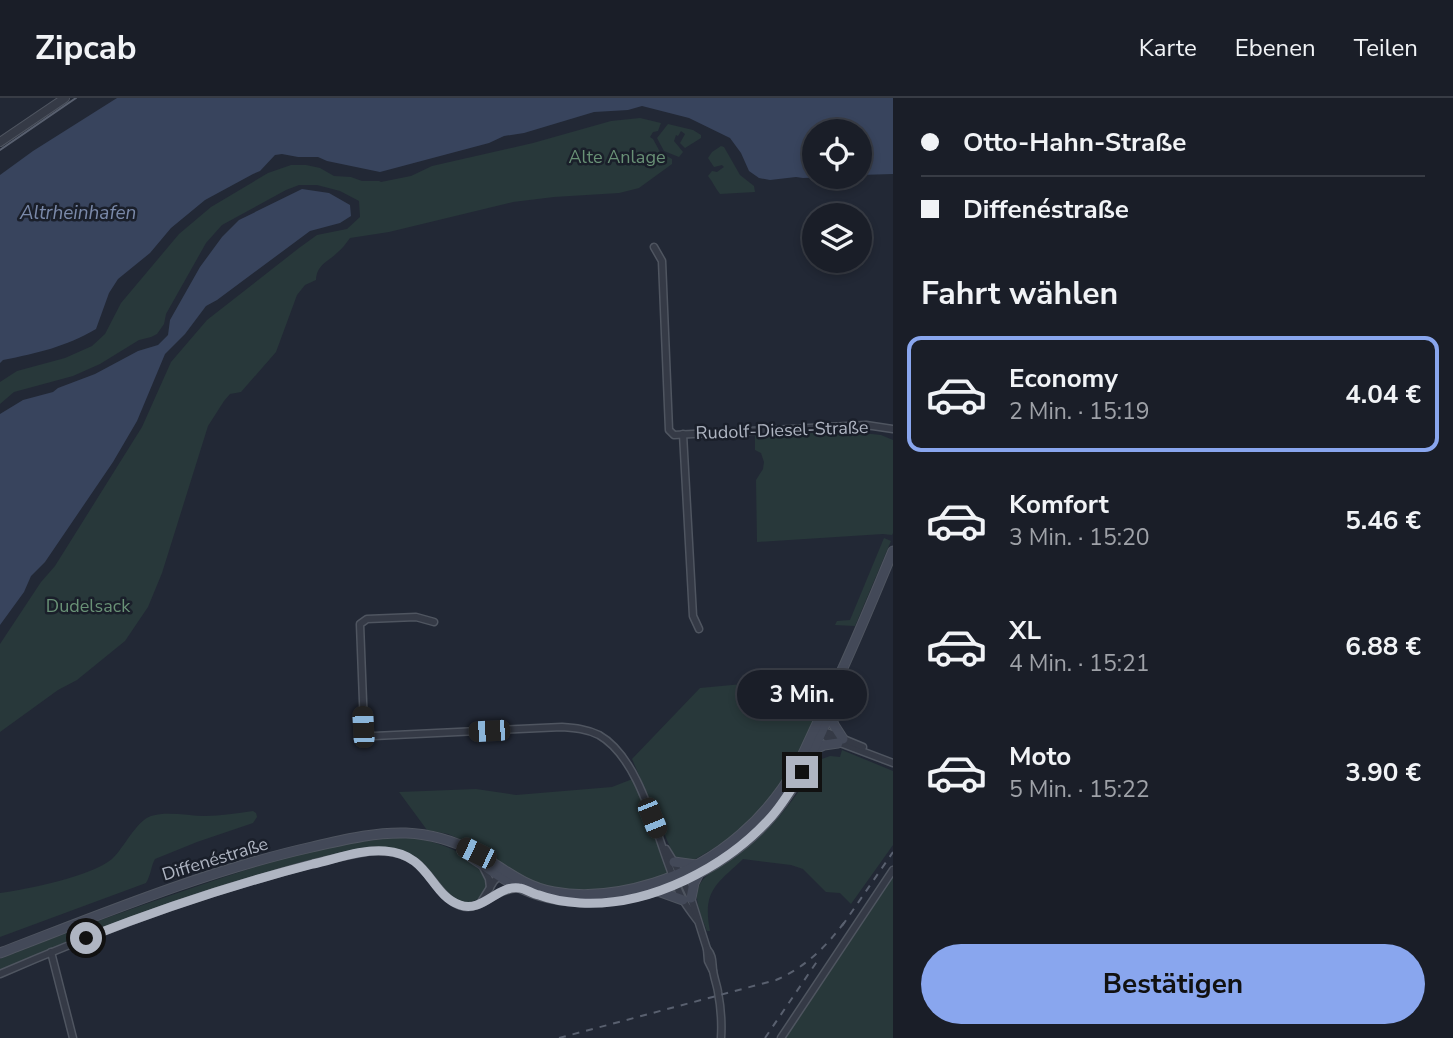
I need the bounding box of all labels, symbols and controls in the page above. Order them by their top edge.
text: Zipcab [35,26,137,71]
text: Karte [1139,32,1197,64]
text: Ebenen [1235,32,1316,64]
text: Teilen [1354,32,1418,64]
map controls [802,119,872,273]
button: locate [802,119,872,189]
text: Otto-Hahn-Straße [963,125,1186,160]
park label: Alte Anlage [568,145,666,169]
text: Diffenéstraße [963,192,1129,227]
water label: Altrheinhafen [19,200,136,226]
button: layers [802,203,872,273]
text: Fahrt wählen [921,272,1118,315]
text: Economy [1009,361,1118,396]
icon: car [925,363,988,426]
text: 4.04 € [1345,377,1421,412]
text: 2 Min. · 15:19 [1009,396,1150,427]
street label: Rudolf-Diesel-Straße [695,415,869,445]
text: Komfort [1009,487,1109,522]
icon: car [925,489,988,552]
text: 5.46 € [1345,503,1421,538]
text: 3 Min. · 15:20 [1009,522,1150,553]
park label: Dudelsack [46,594,131,618]
text: XL [1009,613,1041,648]
icon: car [925,615,988,678]
text: 6.88 € [1345,629,1421,664]
text: 4 Min. · 15:21 [1009,648,1150,679]
callout: 3 Min. [737,670,867,720]
text: 3 Min. [770,679,835,710]
car [352,705,375,749]
car [468,719,511,743]
text: Moto [1009,739,1071,774]
icon: car [925,741,988,804]
text: 3.90 € [1345,755,1421,790]
route end [786,756,818,788]
text: 5 Min. · 15:22 [1009,774,1150,805]
car [635,795,670,841]
street label: Diffenéstraße [159,831,271,887]
car [453,834,500,872]
route start [70,922,102,954]
button: Bestätigen [921,944,1425,1024]

